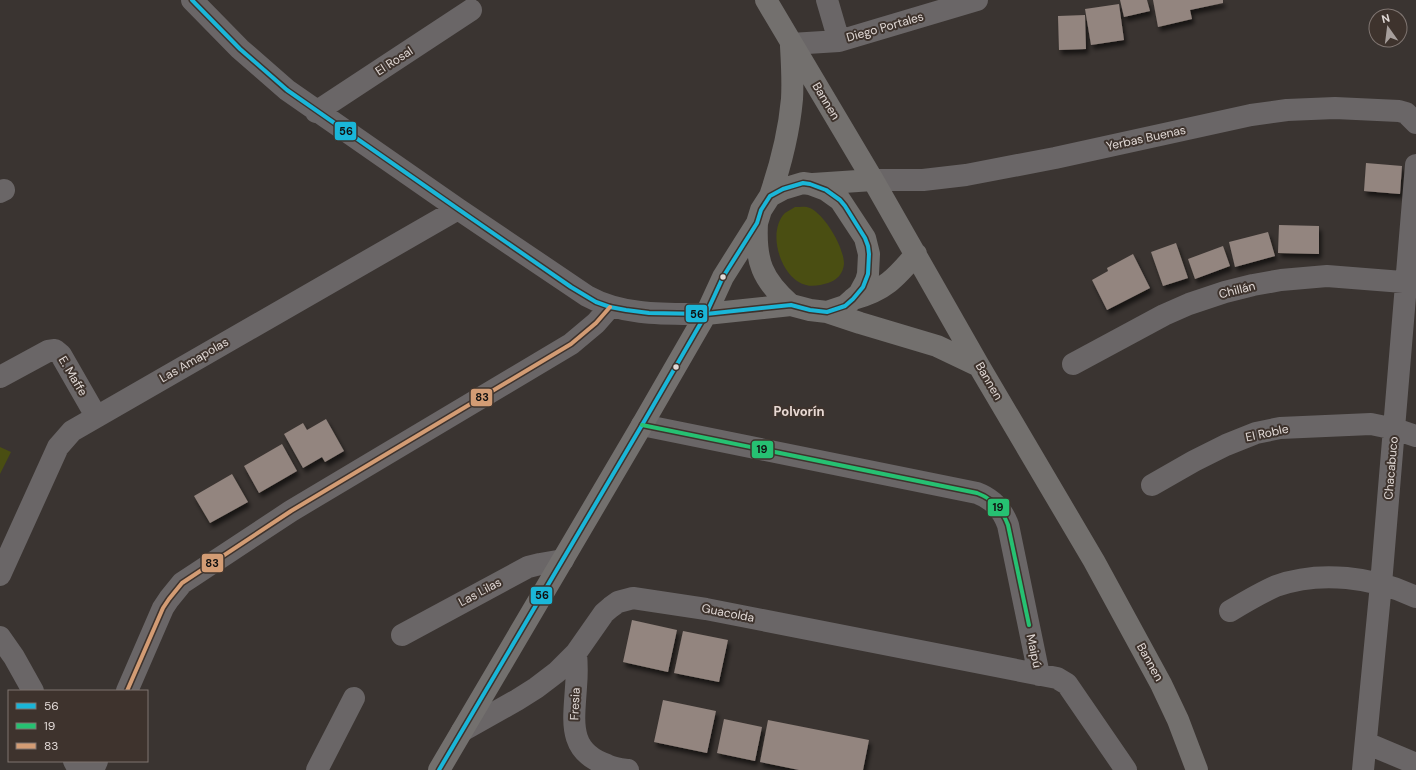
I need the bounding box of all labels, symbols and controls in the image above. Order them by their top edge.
street label: Diego Portales [845,8,925,46]
north arrow [1368,8,1408,48]
text: N [1380,11,1391,26]
street label: El Rosal [372,43,416,79]
street label: Bannen [809,79,844,123]
line badge: 56 [334,121,357,141]
street label: Yerbas Buenas [1105,122,1187,154]
text: 56 [339,124,353,138]
unlabelled marker [718,272,728,282]
street label: Chillán [1217,278,1257,302]
line badge: 56 [685,304,708,323]
text: 56 [690,307,704,321]
street label: Las Amapolas [157,334,231,386]
street label: E. Maffe [55,353,91,399]
street label: Bannen [972,359,1006,403]
unlabelled marker [671,362,681,372]
line badge: 83 [470,388,493,407]
text: 83 [475,390,489,404]
district label: Polvorín [774,403,824,420]
street label: El Roble [1244,421,1290,445]
street label: Chacabuco [1380,436,1402,500]
line badge: 19 [751,440,774,459]
text: 19 [757,442,768,456]
line badge: 19 [987,498,1010,517]
text: 19 [993,500,1004,514]
line badge: 83 [201,553,224,573]
text: 83 [205,556,219,570]
street label: Las Lilas [456,574,504,610]
line badge: 56 [530,586,553,605]
text: 56 [535,588,549,602]
street label: Guacolda [700,600,756,626]
street label: Maipú [1023,633,1045,669]
street label: Bannen [1133,640,1167,684]
street label: Fresia [566,687,584,721]
legend [8,690,148,762]
text: 56 [44,698,59,714]
text: 19 [44,718,55,734]
text: 83 [44,738,58,754]

